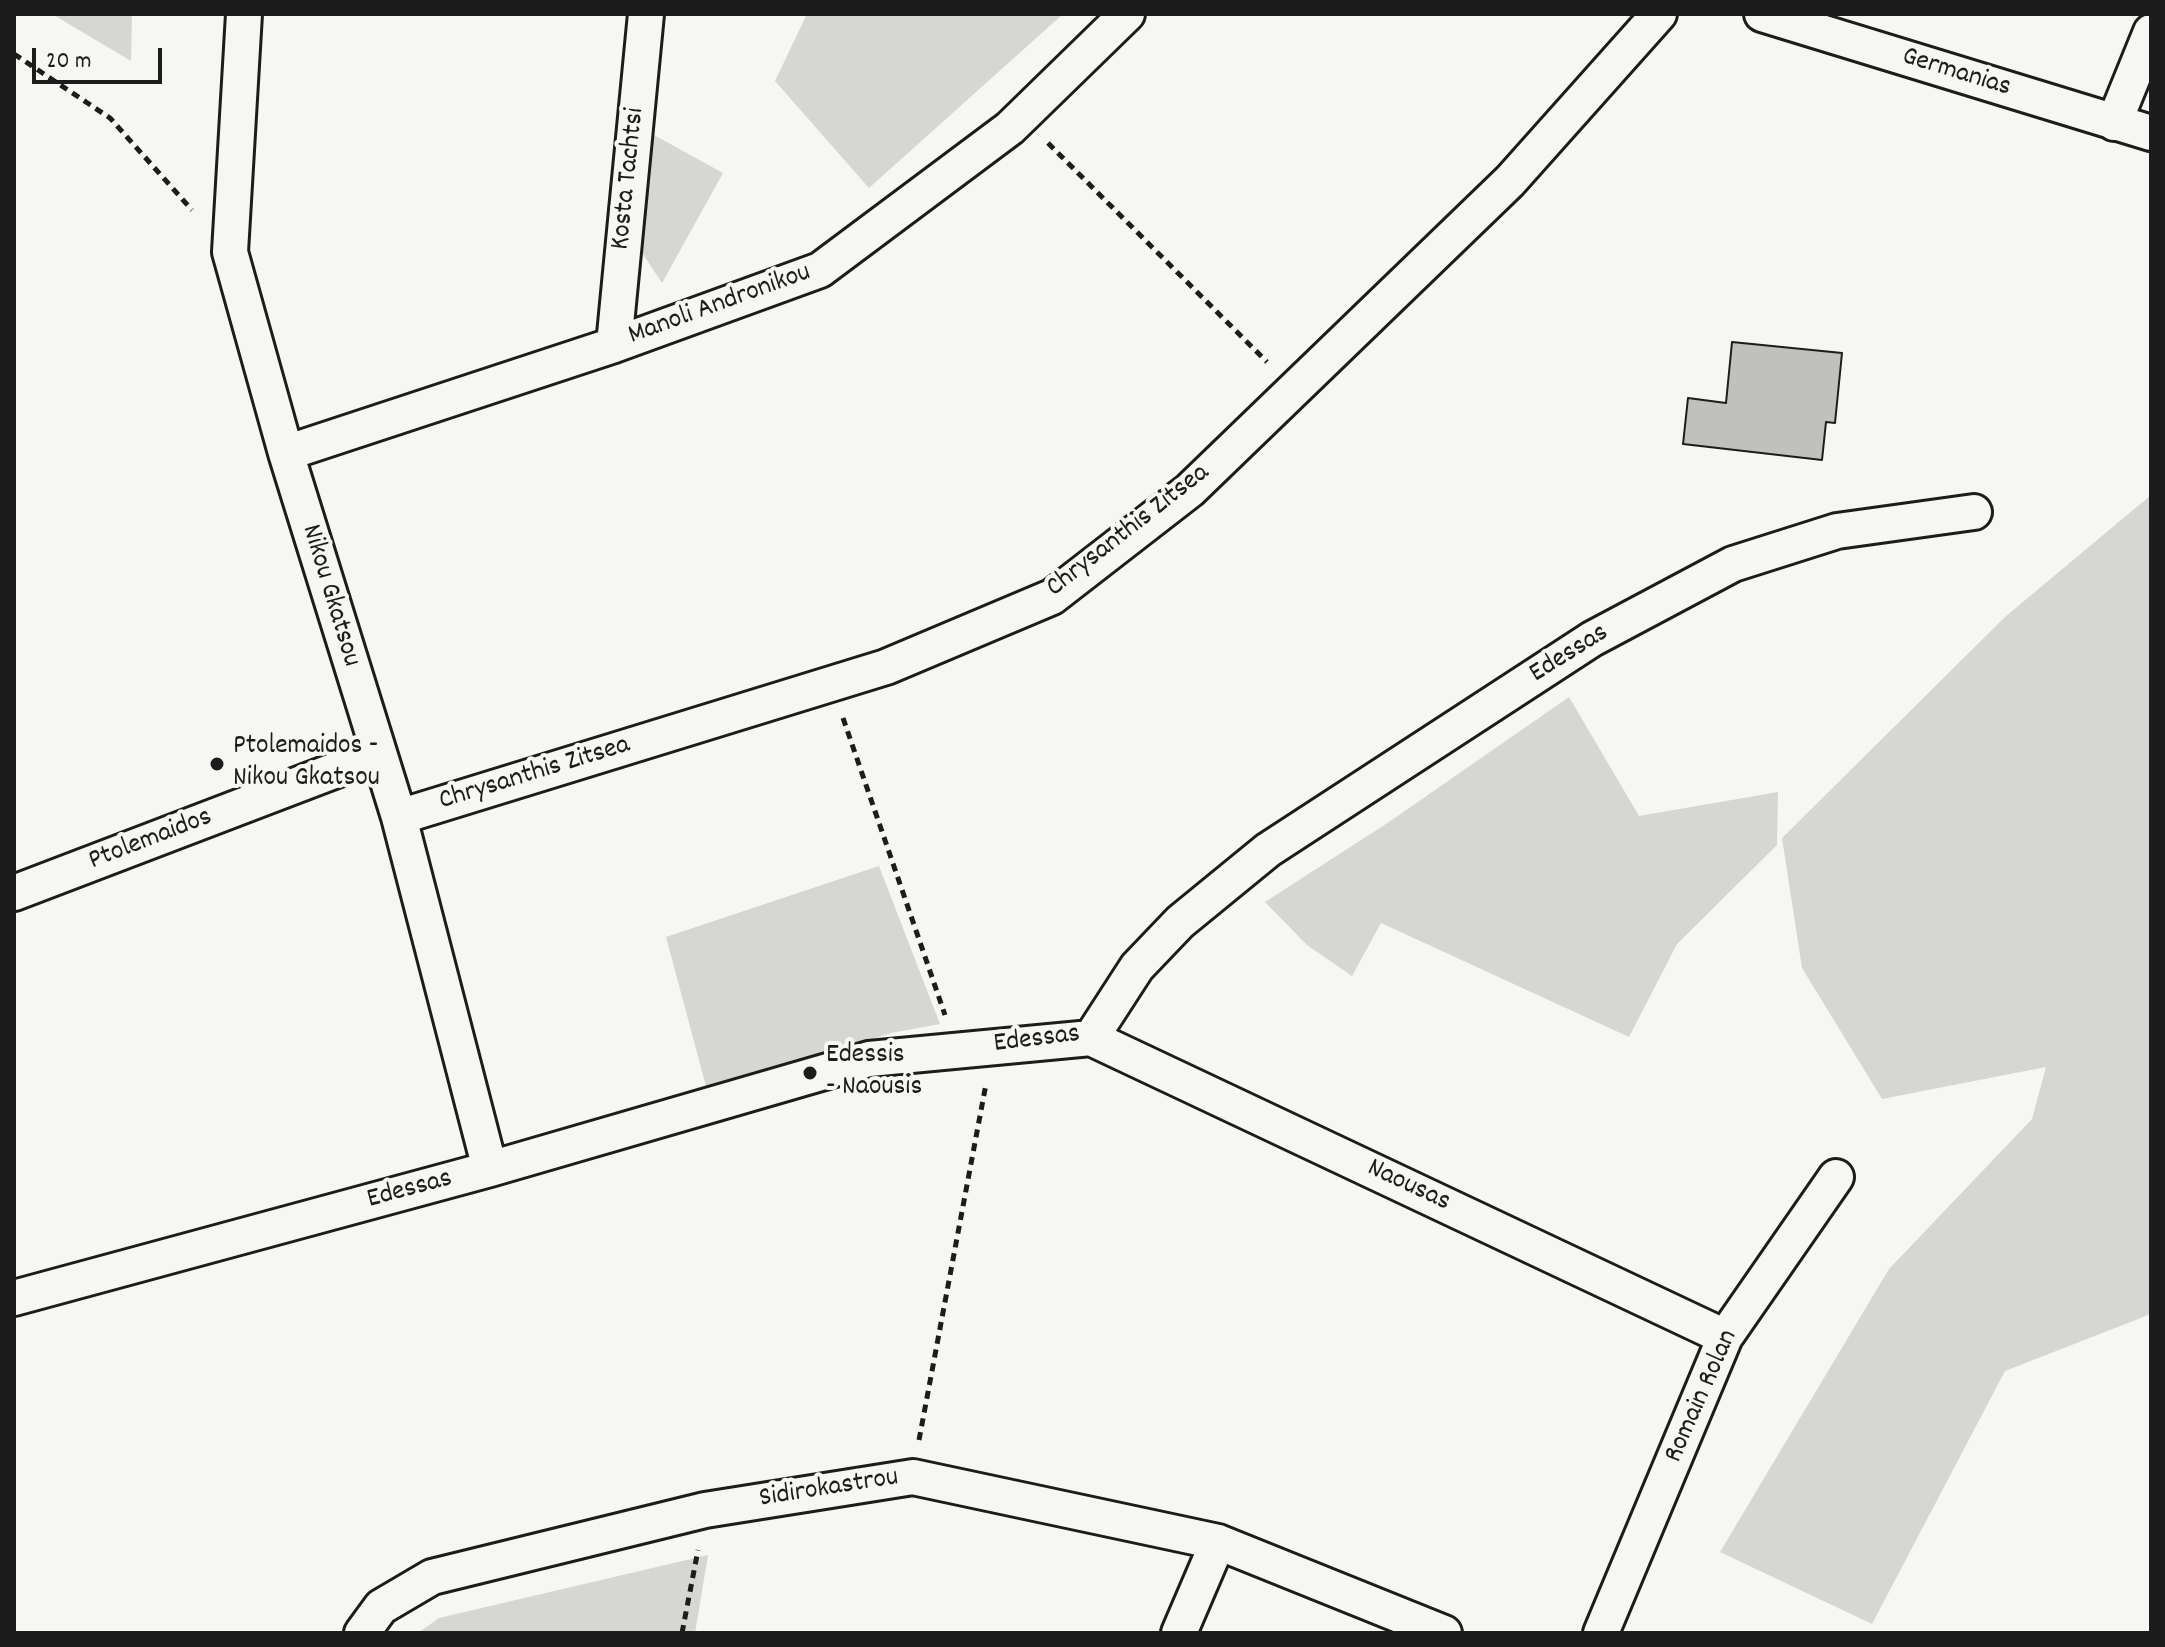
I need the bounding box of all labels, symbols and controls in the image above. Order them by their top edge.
scale bar [36,32,166,82]
street label: Germanias [1897,42,2015,106]
text: 20 m [46,45,92,79]
street label: Kosta Tachtsi [606,106,654,252]
street label: Manoli Andronikou [624,257,816,355]
street label: Chrysanthis Zitsea [1041,458,1217,606]
street label: Nikou Gkatsou [291,521,367,671]
street label: Edessas [1524,618,1616,692]
street label: Chrysanthis Zitsea [436,730,634,820]
place label: Ptolemaidos - Nikou Gkatsou [233,731,380,797]
marker: Ptolemaidos - Nikou Gkatsou [208,755,226,773]
street label: Ptolemaidos [85,802,217,880]
street label: Edessas [992,1019,1082,1063]
place label: Edessis - Naousis [826,1040,922,1106]
marker: Edessis - Naousis [801,1064,819,1082]
street label: Naousas [1361,1153,1455,1221]
street label: Edessas [364,1164,456,1218]
street label: Romain Rolan [1659,1325,1747,1469]
street label: Sidirokastrou [757,1462,901,1518]

